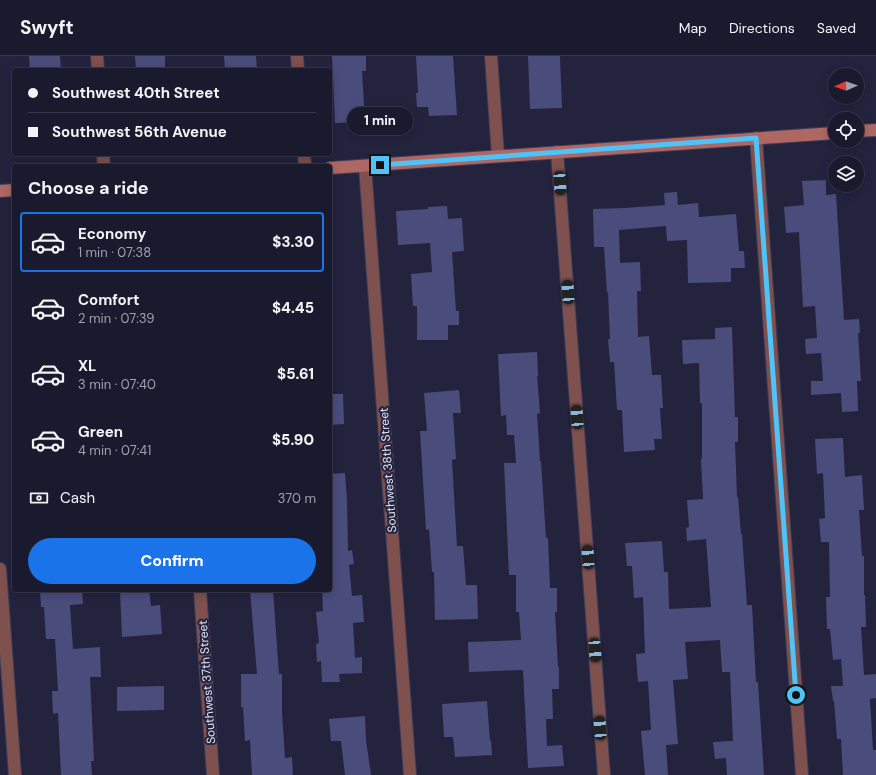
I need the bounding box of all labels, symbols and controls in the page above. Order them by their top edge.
text: Swyft [20,15,74,40]
text: Map [679,19,707,37]
text: Directions [729,19,795,37]
text: Saved [817,19,856,37]
north arrow [828,68,864,104]
map controls [828,68,864,192]
text: Southwest 40th Street [52,83,220,103]
callout: 1 min [347,107,413,135]
text: 1 min [364,112,396,129]
button: locate [828,112,864,148]
text: Southwest 56th Avenue [52,122,227,142]
route end [371,156,389,174]
button: layers [828,156,864,192]
car [553,171,567,195]
text: Choose a ride [28,176,149,200]
icon: car [30,224,66,260]
text: Economy [78,224,146,244]
text: $3.30 [272,232,314,252]
text: 1 min · 07:38 [78,244,151,261]
car [561,280,575,304]
icon: car [30,290,66,326]
text: Comfort [78,290,139,310]
text: $4.45 [272,298,314,318]
text: 2 min · 07:39 [78,310,154,327]
icon: car [30,356,66,392]
text: XL [78,356,96,376]
text: $5.61 [277,364,314,384]
text: 3 min · 07:40 [78,376,156,393]
car [570,405,584,429]
street label: Southwest 38th Street [376,407,400,533]
icon: car [30,422,66,458]
text: Green [78,422,123,442]
text: $5.90 [272,430,314,450]
text: 4 min · 07:41 [78,442,151,459]
icon: cash [28,487,50,509]
text: Cash [60,488,95,508]
text: 370 m [278,490,316,507]
button: Confirm [28,538,316,584]
car [581,545,595,569]
street label: Southwest 37th Street [195,619,219,744]
car [588,638,602,662]
route start [787,686,805,704]
car [593,716,607,740]

